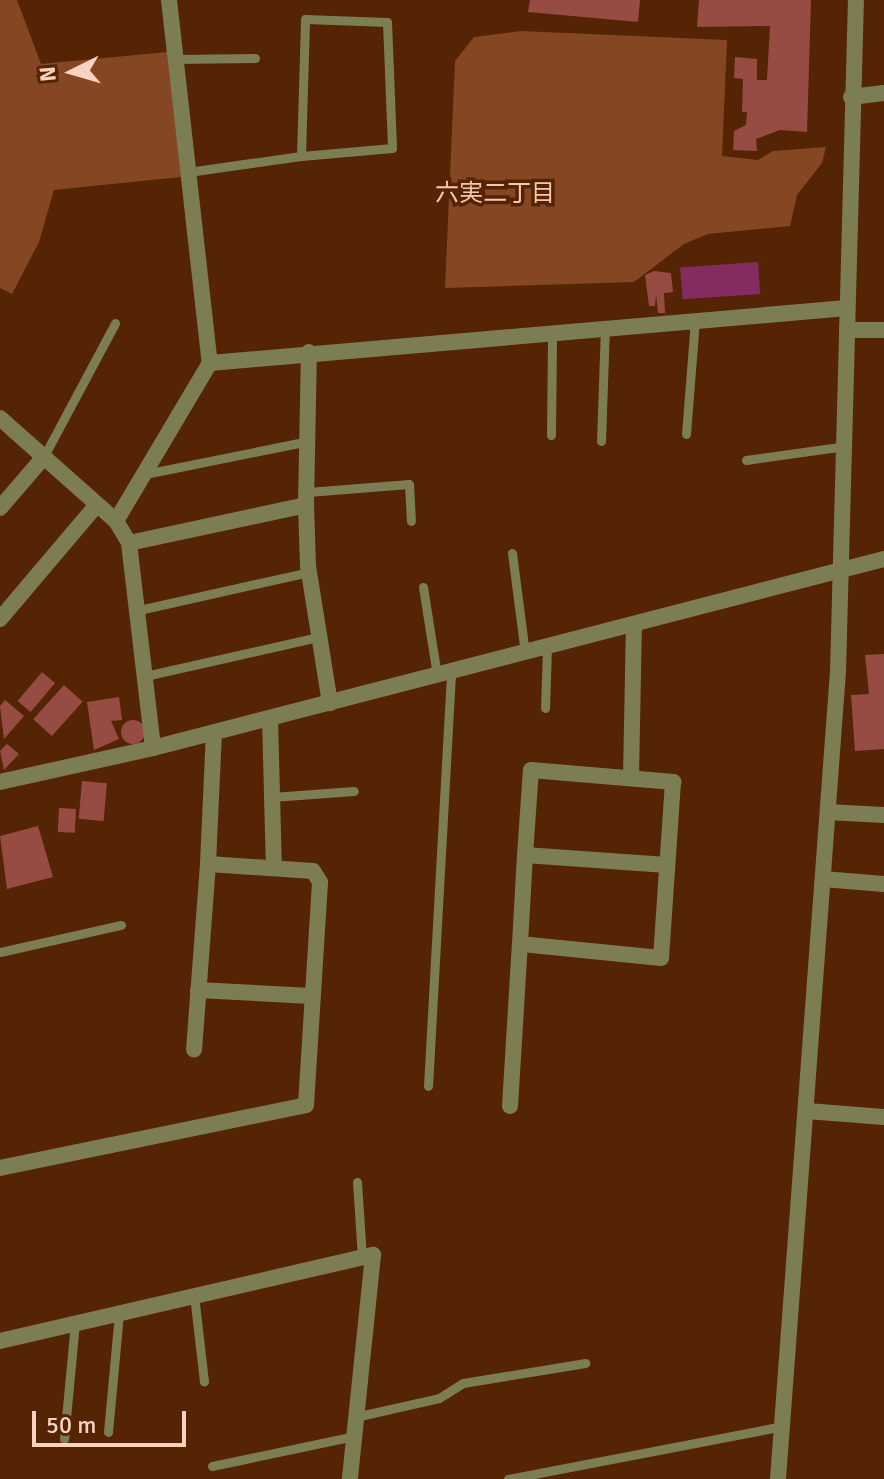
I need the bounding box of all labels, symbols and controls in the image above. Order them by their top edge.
north arrow [32,32,112,112]
text: N [33,65,62,83]
district label: 六実二丁目 [435,180,555,208]
scale bar [36,1395,190,1445]
text: 50 m [46,1410,96,1440]

